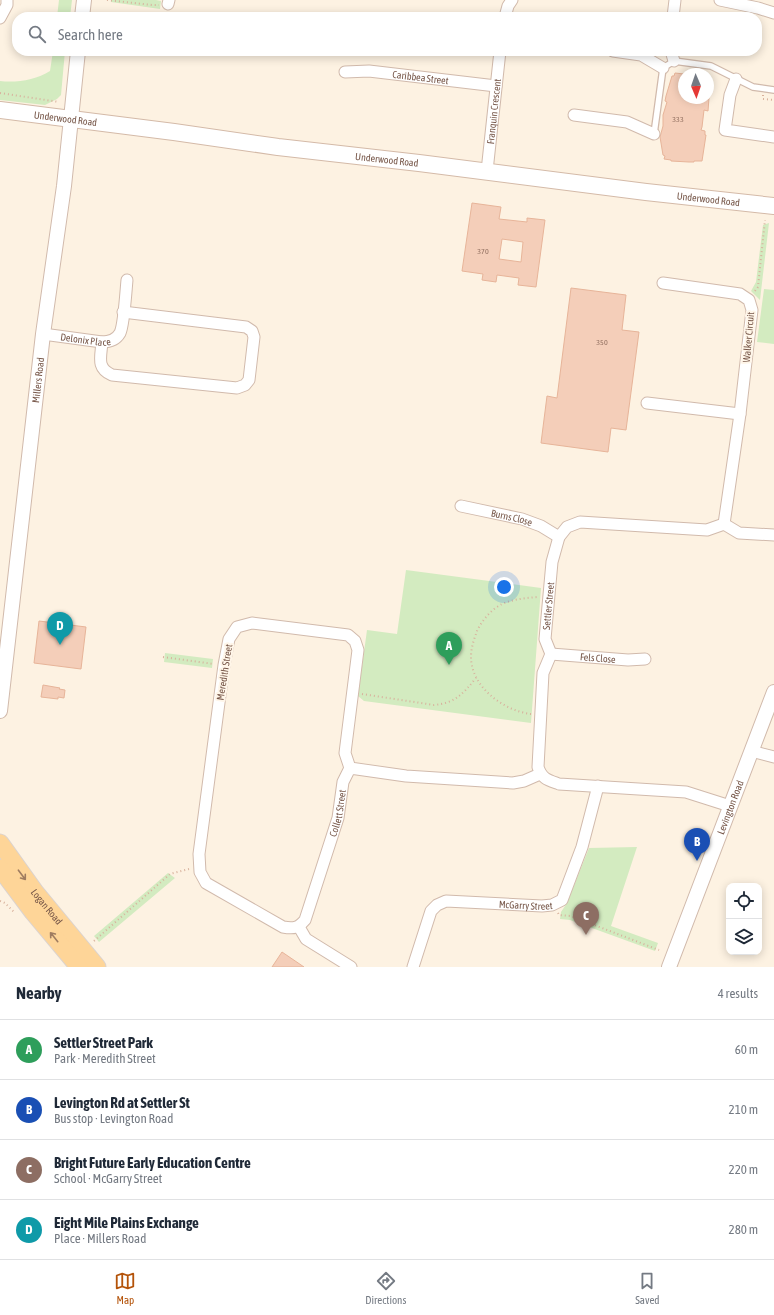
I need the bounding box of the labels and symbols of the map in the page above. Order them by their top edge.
north arrow [678,68,714,104]
street label: Caribbea Street [392,69,449,86]
street label: Franquin Crescent [485,78,503,145]
street label: Underwood Road [33,109,98,128]
house number: 333 [672,115,684,124]
street label: Underwood Road [355,151,419,169]
street label: Underwood Road [676,190,741,208]
house number: 370 [477,247,489,256]
street label: Walker Circuit [741,311,756,363]
street label: Delonix Place [60,331,112,348]
house number: 350 [596,338,608,347]
street label: Millers Road [30,357,46,404]
street label: Burns Close [490,508,534,528]
your location [494,577,514,597]
street label: Settler Street [541,581,556,630]
pin: D [47,612,73,645]
pin: A [436,632,462,665]
street label: Meredith Street [215,643,234,701]
street label: Fels Close [580,651,617,665]
street label: Levington Road [715,779,746,836]
street label: Collett Street [327,789,348,838]
pin: B [684,828,710,861]
one-way arrow [18,870,26,881]
street label: Logan Road [29,887,65,927]
street label: McGarry Street [499,899,553,912]
pin: C [573,902,599,935]
one-way arrow [49,932,58,942]

